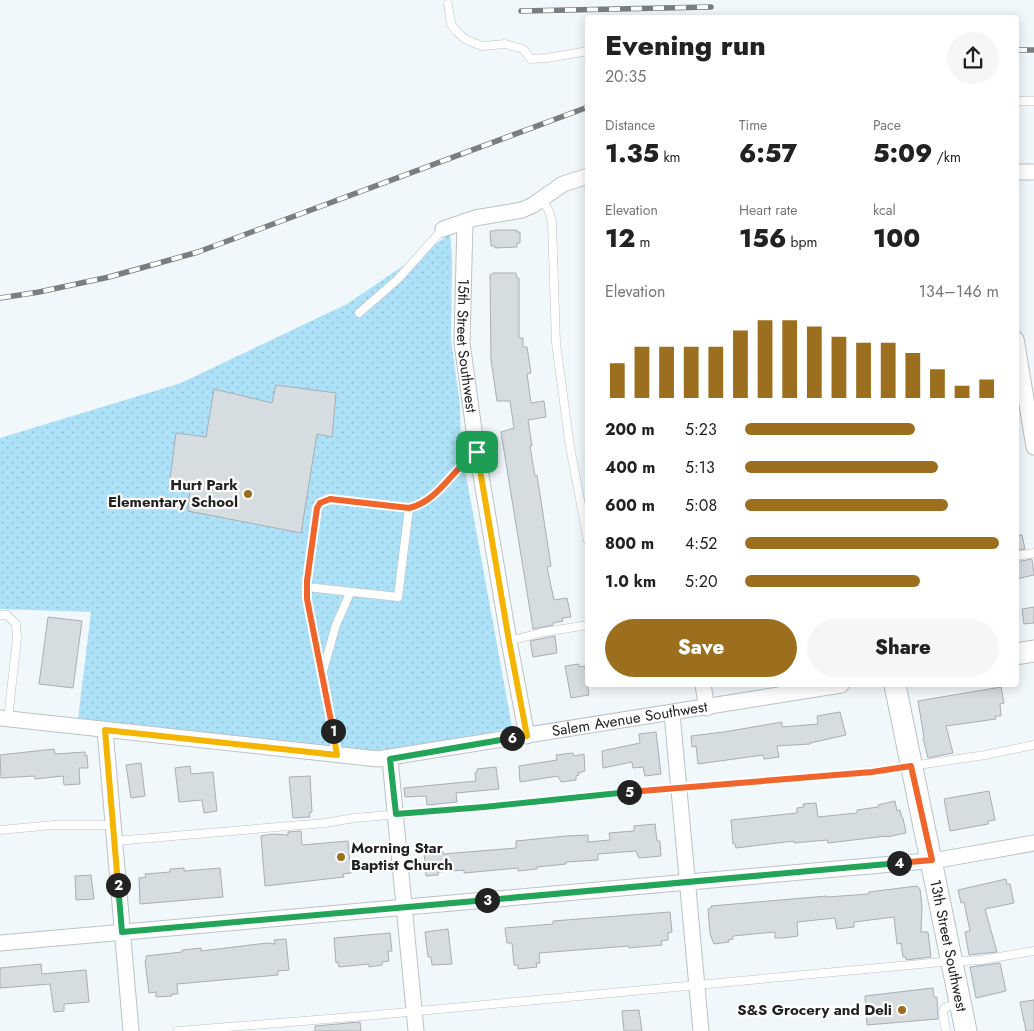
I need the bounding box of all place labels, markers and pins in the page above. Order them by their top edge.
pin [456,431,498,473]
place label: Hurt Park Elementary School [108,474,238,513]
marker: Hurt Park Elementary School [242,488,254,500]
pin: 1 [320,718,346,744]
pin: 6 [500,726,524,750]
pin: 5 [616,780,642,804]
place label: Morning Star Baptist Church [351,837,453,876]
pin: 4 [886,850,912,876]
marker: Morning Star Baptist Church [335,851,347,863]
pin: 2 [106,872,130,898]
pin: 3 [474,888,500,912]
place label: S&S Grocery and Deli [737,999,892,1021]
marker: S&S Grocery and Deli [896,1004,908,1016]

